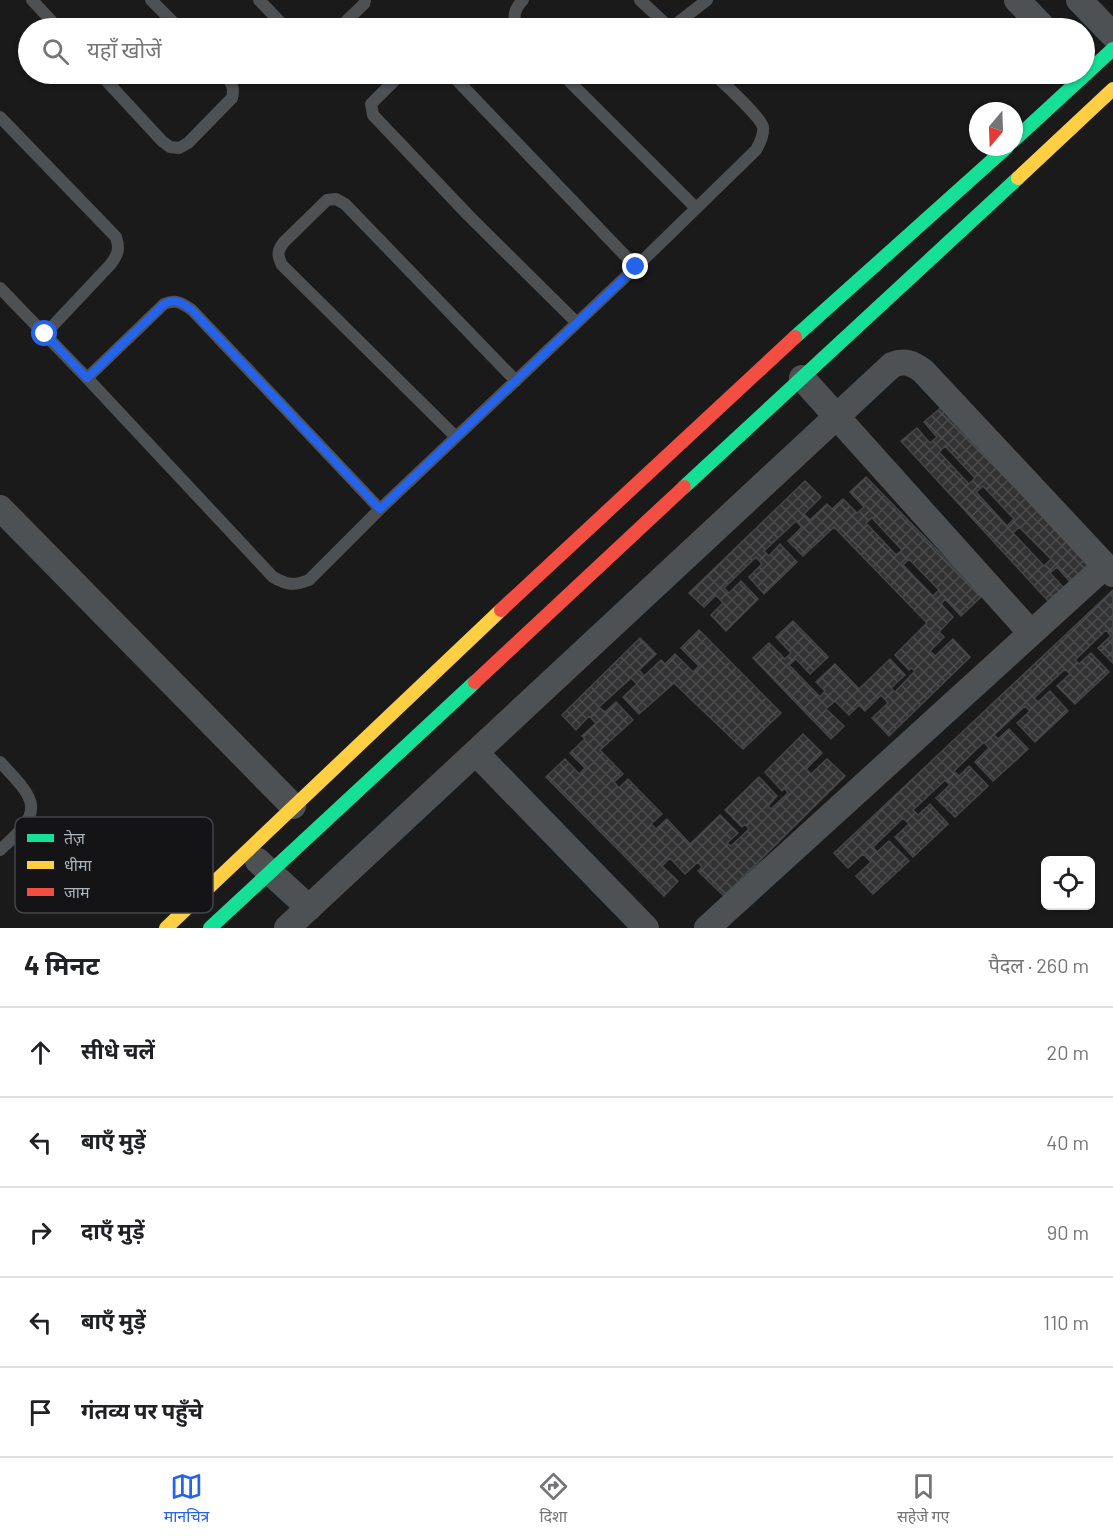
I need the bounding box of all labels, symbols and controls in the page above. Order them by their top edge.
search box [18,18,1095,84]
icon: search [39,35,72,68]
text: यहाँ खोजें [87,36,162,62]
north arrow [969,102,1023,156]
route end [622,253,648,279]
route start [31,320,57,346]
legend [15,817,213,913]
text: तेज़ [64,828,86,847]
text: धीमा [64,855,93,874]
map controls [1041,856,1095,910]
button: locate [1041,856,1095,910]
text: जाम [64,882,90,901]
text: 4 मिनट [24,949,100,980]
text: पैदल · 260 m [988,953,1089,977]
icon: ahead [24,1036,57,1069]
text: सीधे चलें [81,1037,155,1063]
text: 20 m [1046,1040,1089,1064]
icon: left [24,1126,57,1159]
text: बाएँ मुड़ें [81,1127,146,1153]
text: 40 m [1046,1130,1089,1154]
icon: right [24,1216,57,1249]
text: दाएँ मुड़ें [81,1217,144,1243]
text: 90 m [1047,1220,1089,1244]
icon: left [24,1306,57,1339]
text: बाएँ मुड़ें [81,1307,146,1333]
text: 110 m [1043,1310,1089,1334]
icon: arrive [24,1396,57,1429]
text: गंतव्य पर पहुँचे [81,1397,203,1423]
tab: मानचित्र [164,1470,209,1529]
tab: दिशा [537,1470,570,1529]
tab: सहेजे गए [897,1470,949,1529]

